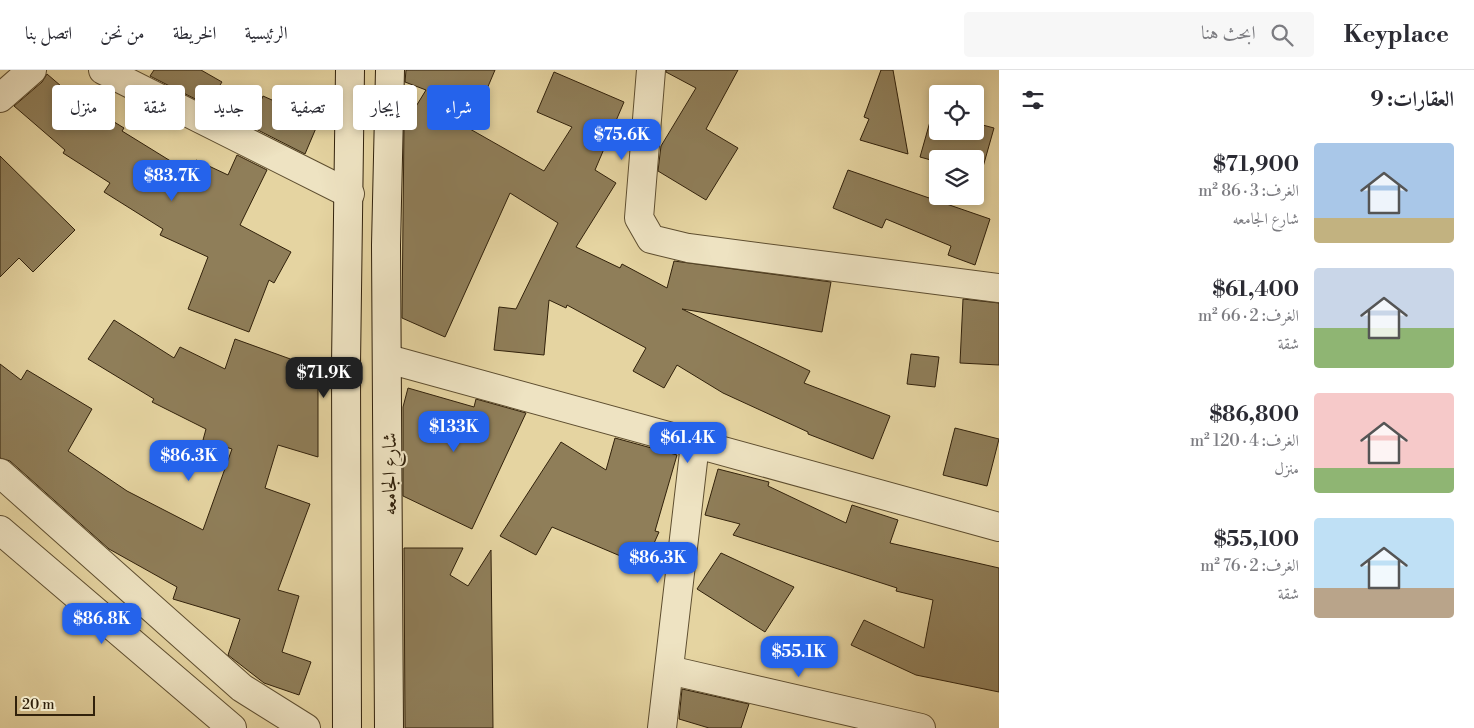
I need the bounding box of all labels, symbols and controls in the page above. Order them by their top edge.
search box [964,12,1314,57]
text: Keyplace [1344,20,1449,50]
text: ابحث هنا [1201,21,1256,45]
icon: search [1268,21,1296,49]
text: اتصل بنا [25,22,72,45]
text: من نحن [100,22,145,45]
text: الخريطة [173,22,216,45]
text: الرئيسية [244,22,288,45]
chip: منزل [52,85,115,130]
chip: شقة [125,85,185,130]
chip: جديد [195,85,262,130]
chip: تصفية [272,85,343,130]
chip: إيجار [353,85,417,130]
chip: شراء [427,85,490,130]
map controls [929,85,984,205]
button: locate [929,85,984,140]
icon: filters [1019,86,1047,114]
text: العقارات: 9 [1371,87,1454,113]
pin: $75.6K [581,118,663,161]
text: $75.6K [594,125,650,145]
button: layers [929,150,984,205]
text: $71,900 [1213,152,1299,178]
pin: $83.7K [131,160,213,202]
icon: home [1354,163,1414,223]
text: $83.7K [144,166,200,186]
text: الغرف: 3 · 86 m² [1198,181,1299,201]
text: شارع الجامعه [1233,209,1299,229]
text: $61,400 [1212,277,1299,303]
icon: home [1354,288,1414,348]
text: الغرف: 2 · 66 m² [1198,306,1299,326]
text: شقة [1278,334,1299,354]
pin: $71.9K [283,356,365,399]
text: $71.9K [297,363,351,383]
text: $86,800 [1210,402,1299,428]
pin: $133K [419,410,489,453]
icon: home [1354,413,1414,473]
text: $133K [429,417,479,437]
pin: $61.4K [647,422,729,464]
text: $61.4K [660,428,716,448]
text: الغرف: 4 · 120 m² [1190,431,1299,451]
street label: شارع الجامعه [378,432,407,516]
pin: $86.3K [148,440,230,482]
text: $86.3K [161,446,217,466]
text: منزل [1274,459,1299,479]
text: $55,100 [1214,527,1299,553]
icon: home [1354,538,1414,598]
pin: $86.3K [617,542,699,584]
text: $86.3K [630,548,686,568]
text: الغرف: 2 · 76 m² [1200,556,1299,576]
text: شقة [1278,584,1299,604]
pin: $86.8K [61,602,143,645]
text: $86.8K [73,609,131,629]
pin: $55.1K [758,636,840,678]
text: $55.1K [772,642,826,662]
scale bar [15,693,95,716]
text: 20 m [22,696,54,714]

